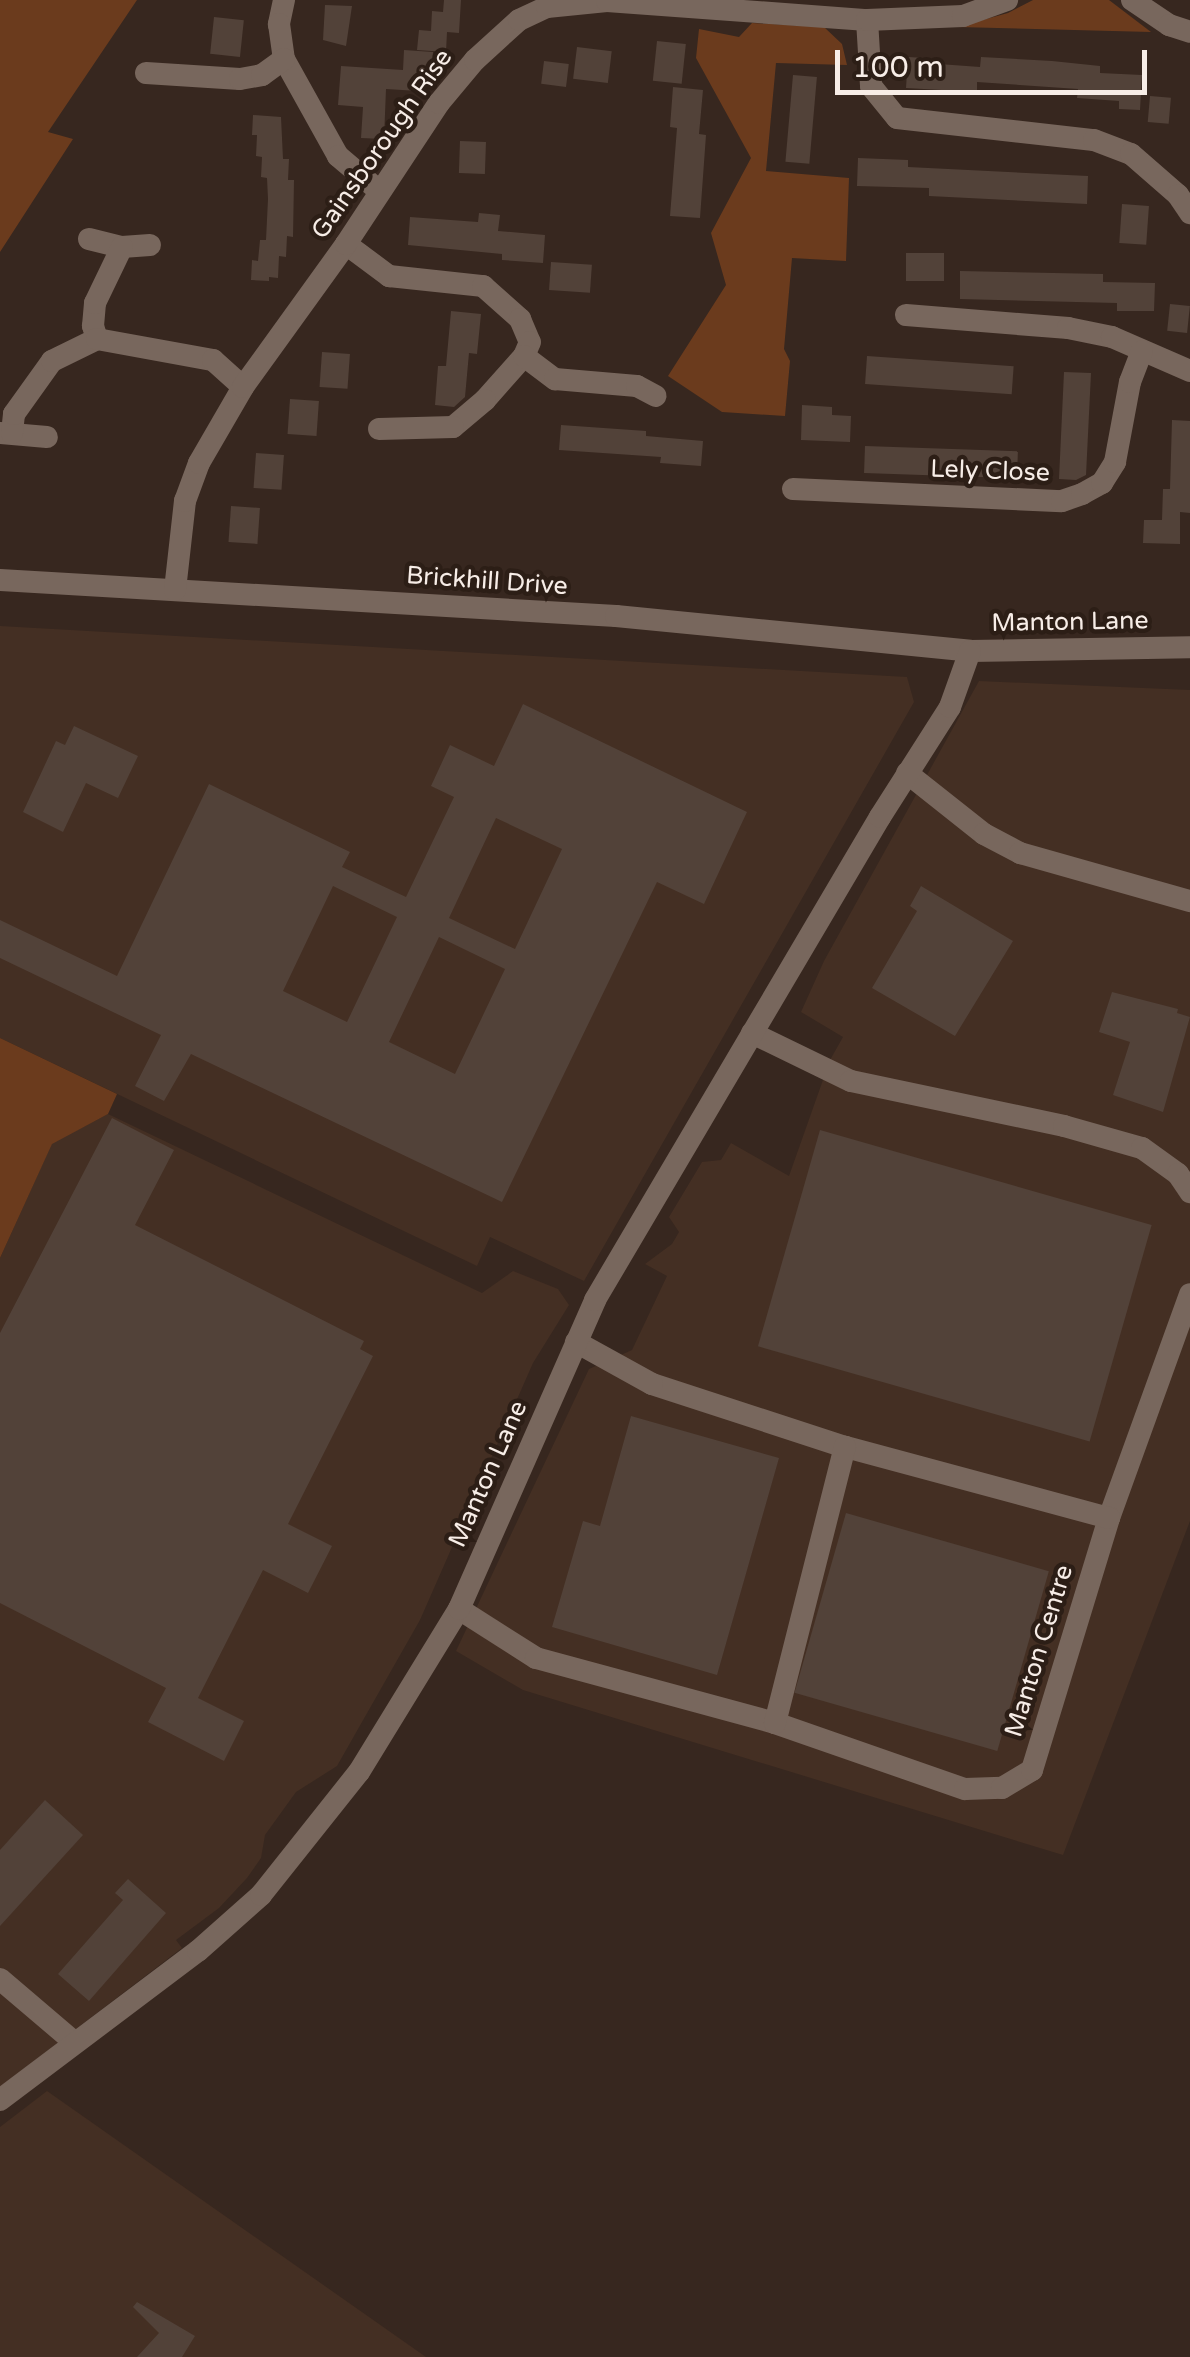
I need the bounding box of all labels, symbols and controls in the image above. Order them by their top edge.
scale bar [840,30,1152,92]
street label: Gainsborough Rise [305,43,459,245]
text: 100 m [852,49,944,86]
street label: Lely Close [930,454,1050,488]
street label: Brickhill Drive [405,560,569,602]
street label: Manton Lane [991,606,1149,638]
street label: Manton Lane [442,1396,534,1552]
street label: Manton Centre [999,1561,1079,1741]

